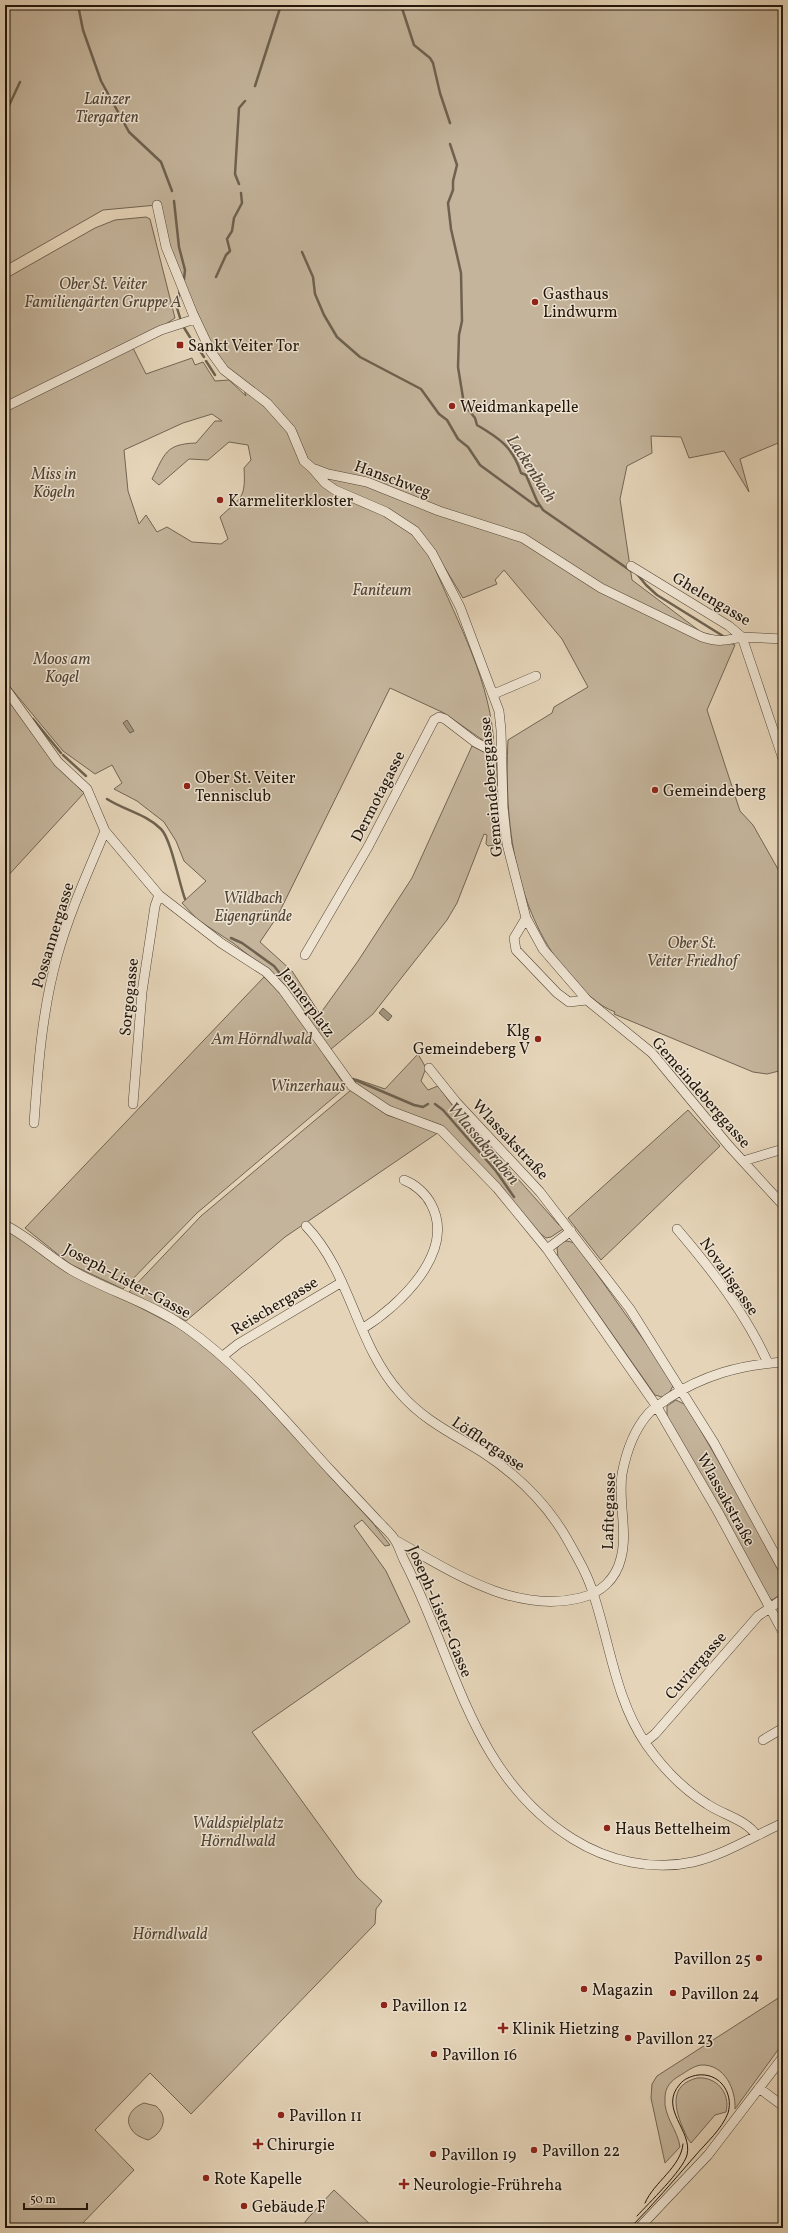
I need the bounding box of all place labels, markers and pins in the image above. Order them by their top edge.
place label: Gasthaus Lindwurm [543,284,618,324]
marker: Gasthaus Lindwurm [530,297,540,307]
place label: Sankt Veiter Tor [188,336,299,358]
marker: Sankt Veiter Tor [175,340,185,350]
place label: Weidmankapelle [460,397,578,419]
marker: Weidmankapelle [447,401,457,411]
place label: Karmeliterkloster [228,491,354,513]
marker: Karmeliterkloster [215,495,225,505]
place label: Ober St. Veiter Tennisclub [195,768,296,808]
marker: Ober St. Veiter Tennisclub [182,781,192,791]
place label: Gemeindeberg [663,781,766,803]
marker: Gemeindeberg [650,785,660,795]
place label: Klg Gemeindeberg V [413,1021,530,1061]
marker: Klg Gemeindeberg V [533,1034,543,1044]
place label: Haus Bettelheim [615,1819,731,1841]
marker: Haus Bettelheim [602,1823,612,1833]
place label: Pavillon 25 [674,1949,751,1971]
marker: Pavillon 25 [754,1953,764,1963]
place label: Magazin [592,1980,653,2002]
marker: Magazin [579,1984,589,1994]
place label: Pavillon 24 [681,1984,760,2006]
marker: Pavillon 24 [668,1988,678,1998]
place label: Pavillon 12 [392,1996,468,2018]
marker: Pavillon 12 [379,2000,389,2010]
place label: Klinik Hietzing [512,2019,619,2041]
marker: Klinik Hietzing [497,2022,509,2034]
place label: Pavillon 23 [636,2029,713,2051]
marker: Pavillon 23 [623,2033,633,2043]
place label: Pavillon 16 [442,2045,517,2067]
marker: Pavillon 16 [429,2049,439,2059]
place label: Pavillon 11 [289,2106,362,2128]
marker: Pavillon 11 [276,2110,286,2120]
place label: Chirurgie [267,2135,335,2157]
marker: Chirurgie [252,2138,264,2150]
place label: Pavillon 22 [542,2141,620,2163]
place label: Pavillon 19 [441,2145,516,2167]
marker: Pavillon 22 [529,2145,539,2155]
marker: Pavillon 19 [428,2149,438,2159]
place label: Rote Kapelle [214,2169,302,2191]
marker: Rote Kapelle [201,2173,211,2183]
place label: Neurologie-Frühreha [413,2175,562,2197]
marker: Neurologie-Frühreha [398,2178,410,2190]
place label: Gebäude F [252,2197,326,2219]
marker: Gebäude F [239,2201,249,2211]

